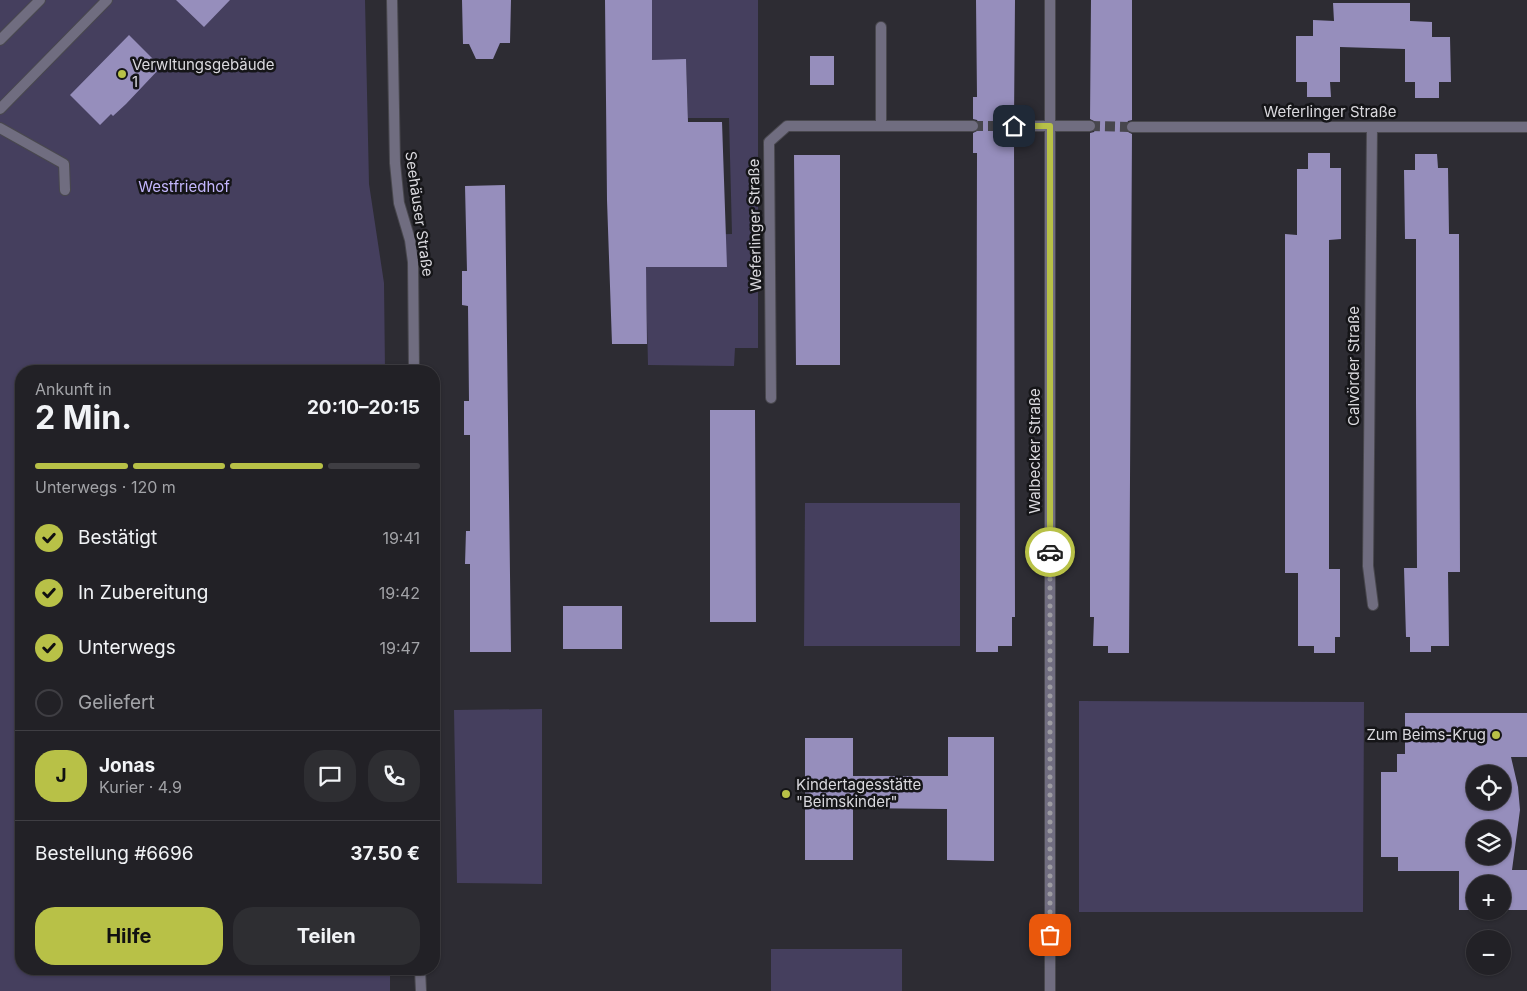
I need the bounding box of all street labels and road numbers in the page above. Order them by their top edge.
street label: Weferlinger Straße [1263,102,1397,121]
street label: Seehäuser Straße [401,150,438,278]
street label: Weferlinger Straße [744,158,765,292]
street label: Calvörder Straße [1344,306,1363,426]
street label: Walbecker Straße [1025,388,1044,514]

